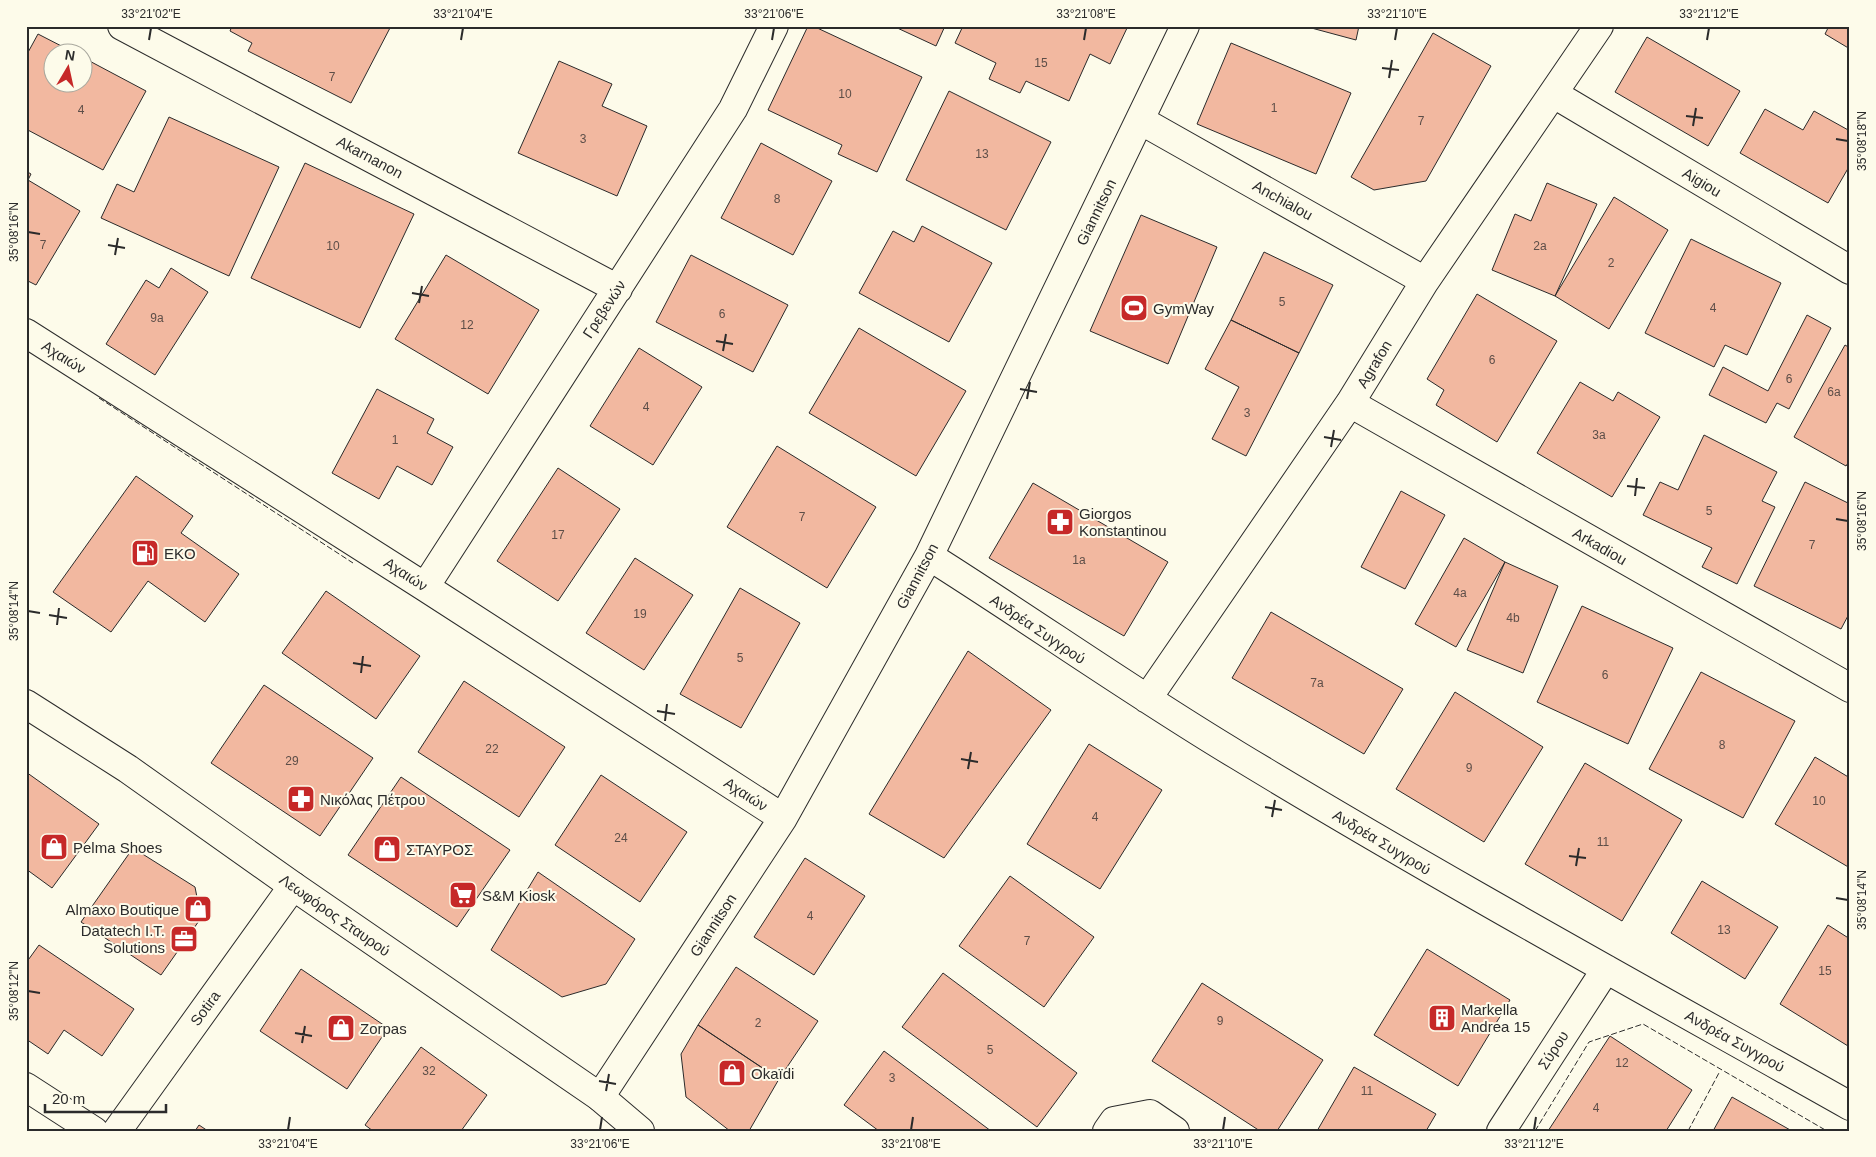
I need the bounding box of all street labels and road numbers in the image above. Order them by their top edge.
street label: Akarnanon [334,132,406,182]
street label: Aigiou [1680,164,1724,200]
street label: Giannitson [1073,176,1119,248]
street label: Anchialou [1250,177,1316,223]
street label: Γρεβενών [579,277,629,341]
street label: Αχαιών [39,337,89,377]
street label: Agrafon [1353,337,1395,391]
street label: Arkadiou [1570,524,1630,568]
street label: Giannitson [893,540,941,612]
street label: Αχαιών [381,554,431,594]
street label: Ανδρέα Συγγρού [987,591,1089,667]
street label: Αχαιών [721,774,771,814]
street label: Ανδρέα Συγγρού [1330,806,1434,878]
street label: Λεωφόρος Σταυρού [276,870,394,960]
street label: Giannitson [686,890,740,960]
street label: Sotira [187,987,224,1029]
street label: Ανδρέα Συγγρού [1682,1007,1788,1075]
street label: Σύρου [1534,1028,1572,1072]

